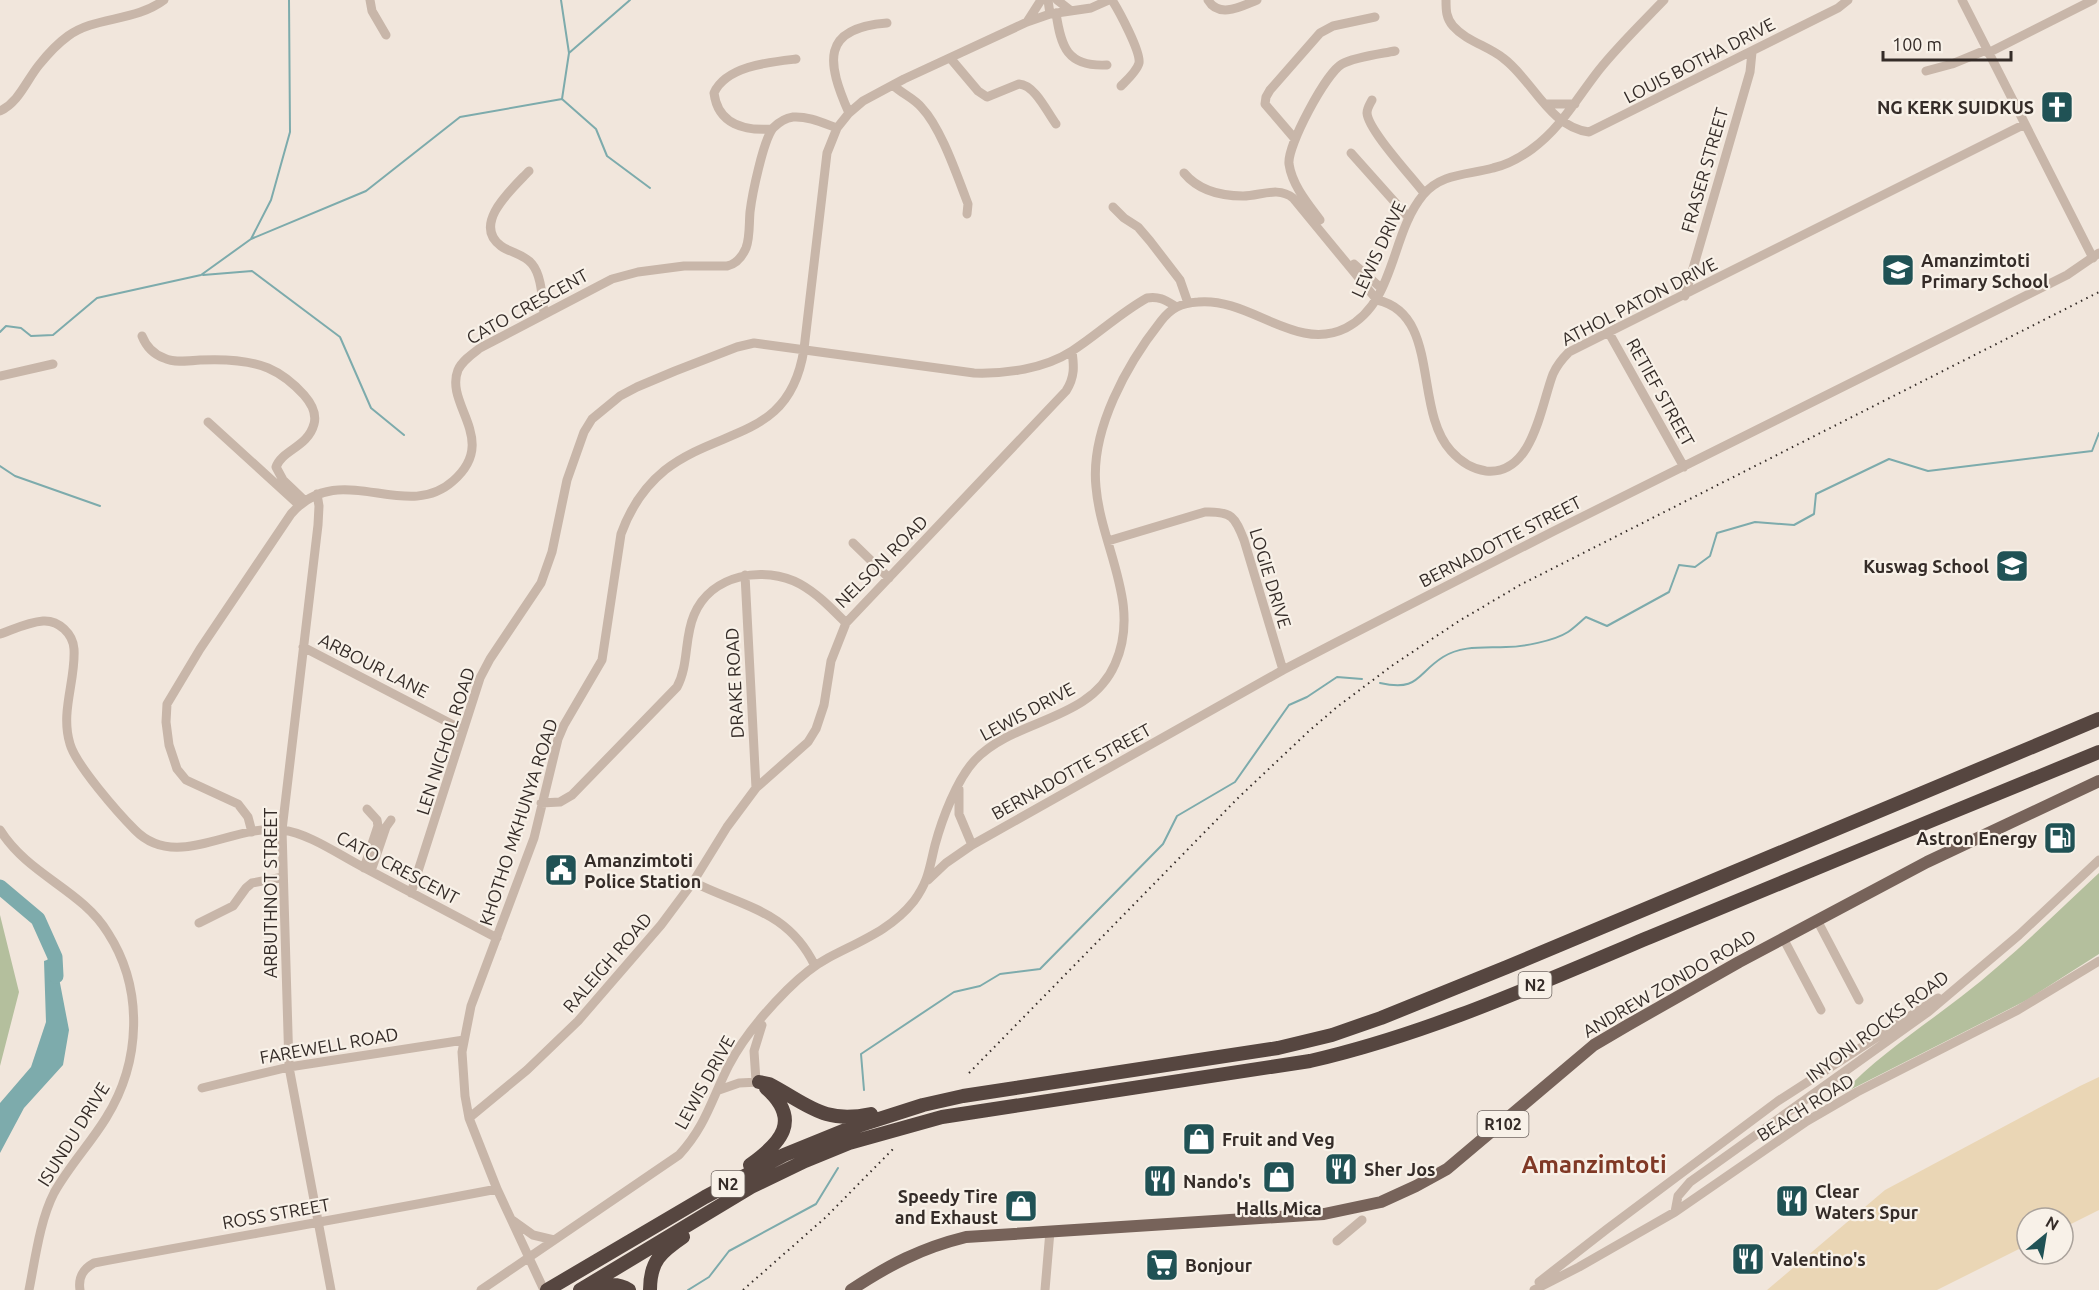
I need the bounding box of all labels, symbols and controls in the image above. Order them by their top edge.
street label: LOUIS BOTHA DRIVE [1620,13,1778,107]
scale bar [1883,24,2010,62]
text: 100 m [1892,34,1942,54]
church icon: NG KERK SUIDKUS [2039,89,2075,125]
place label: NG KERK SUIDKUS [1877,97,2034,117]
street label: FRASER STREET [1677,105,1731,235]
street label: LEWIS DRIVE [1347,198,1409,300]
place label: Amanzimtoti Primary School [1921,250,2049,291]
school or university icon: Amanzimtoti Primary School [1880,252,1916,288]
street label: ATHOL PATON DRIVE [1558,253,1720,349]
street label: CATO CRESCENT [463,264,591,348]
street label: RETIEF STREET [1623,334,1699,450]
street label: BERNADOTTE STREET [1416,491,1584,591]
street label: NELSON ROAD [831,511,931,611]
street label: LOGIE DRIVE [1246,526,1296,630]
school or university icon: Kuswag School [1994,548,2030,584]
place label: Kuswag School [1863,556,1990,576]
street label: DRAKE ROAD [721,627,747,739]
street label: ARBOUR LANE [316,629,432,701]
street label: LEN NICHOL ROAD [412,665,478,817]
street label: LEWIS DRIVE [976,678,1078,744]
street label: KHOTHO MKHUNYA ROAD [475,716,561,928]
street label: BERNADOTTE STREET [988,719,1154,823]
street label: ARBUTHNOT STREET [260,808,280,978]
fuel station icon: Astron Energy [2042,820,2078,856]
street label: CATO CRESCENT [333,826,463,908]
place label: Astron Energy [1916,828,2037,848]
place label: Amanzimtoti Police Station [584,850,701,891]
public building icon: Amanzimtoti Police Station [543,852,579,888]
street label: RALEIGH ROAD [558,908,656,1016]
street label: ANDREW ZONDO ROAD [1579,925,1759,1041]
street label: INYONI ROCKS ROAD [1802,966,1952,1086]
road number: N2 [1518,972,1552,998]
street label: FAREWELL ROAD [258,1023,400,1067]
street label: LEWIS DRIVE [670,1032,738,1132]
street label: BEACH ROAD [1753,1069,1857,1145]
street label: ISUNDU DRIVE [33,1079,113,1189]
road number: R102 [1478,1111,1528,1137]
shop icon: Fruit and Veg [1181,1121,1217,1157]
place label: Fruit and Veg [1222,1129,1335,1149]
restaurant icon: Sher Jos [1323,1151,1359,1187]
district label: Amanzimtoti [1521,1151,1667,1178]
shop icon: Halls Mica [1261,1159,1297,1195]
place label: Sher Jos [1364,1159,1435,1179]
restaurant icon: Nando's [1142,1163,1178,1199]
road number: N2 [712,1171,744,1197]
place label: Nando's [1183,1171,1251,1191]
place label: Clear Waters Spur [1815,1181,1919,1222]
restaurant icon: Clear Waters Spur [1774,1183,1810,1219]
place label: Speedy Tire and Exhaust [895,1186,998,1227]
shop icon: Speedy Tire and Exhaust [1003,1188,1039,1224]
street label: ROSS STREET [221,1194,331,1232]
place label: Halls Mica [1236,1198,1322,1218]
north arrow [2015,1206,2075,1266]
text: N [2043,1212,2062,1234]
restaurant icon: Valentino's [1730,1241,1766,1277]
supermarket icon: Bonjour [1144,1247,1180,1283]
place label: Valentino's [1771,1249,1866,1269]
place label: Bonjour [1185,1255,1253,1275]

